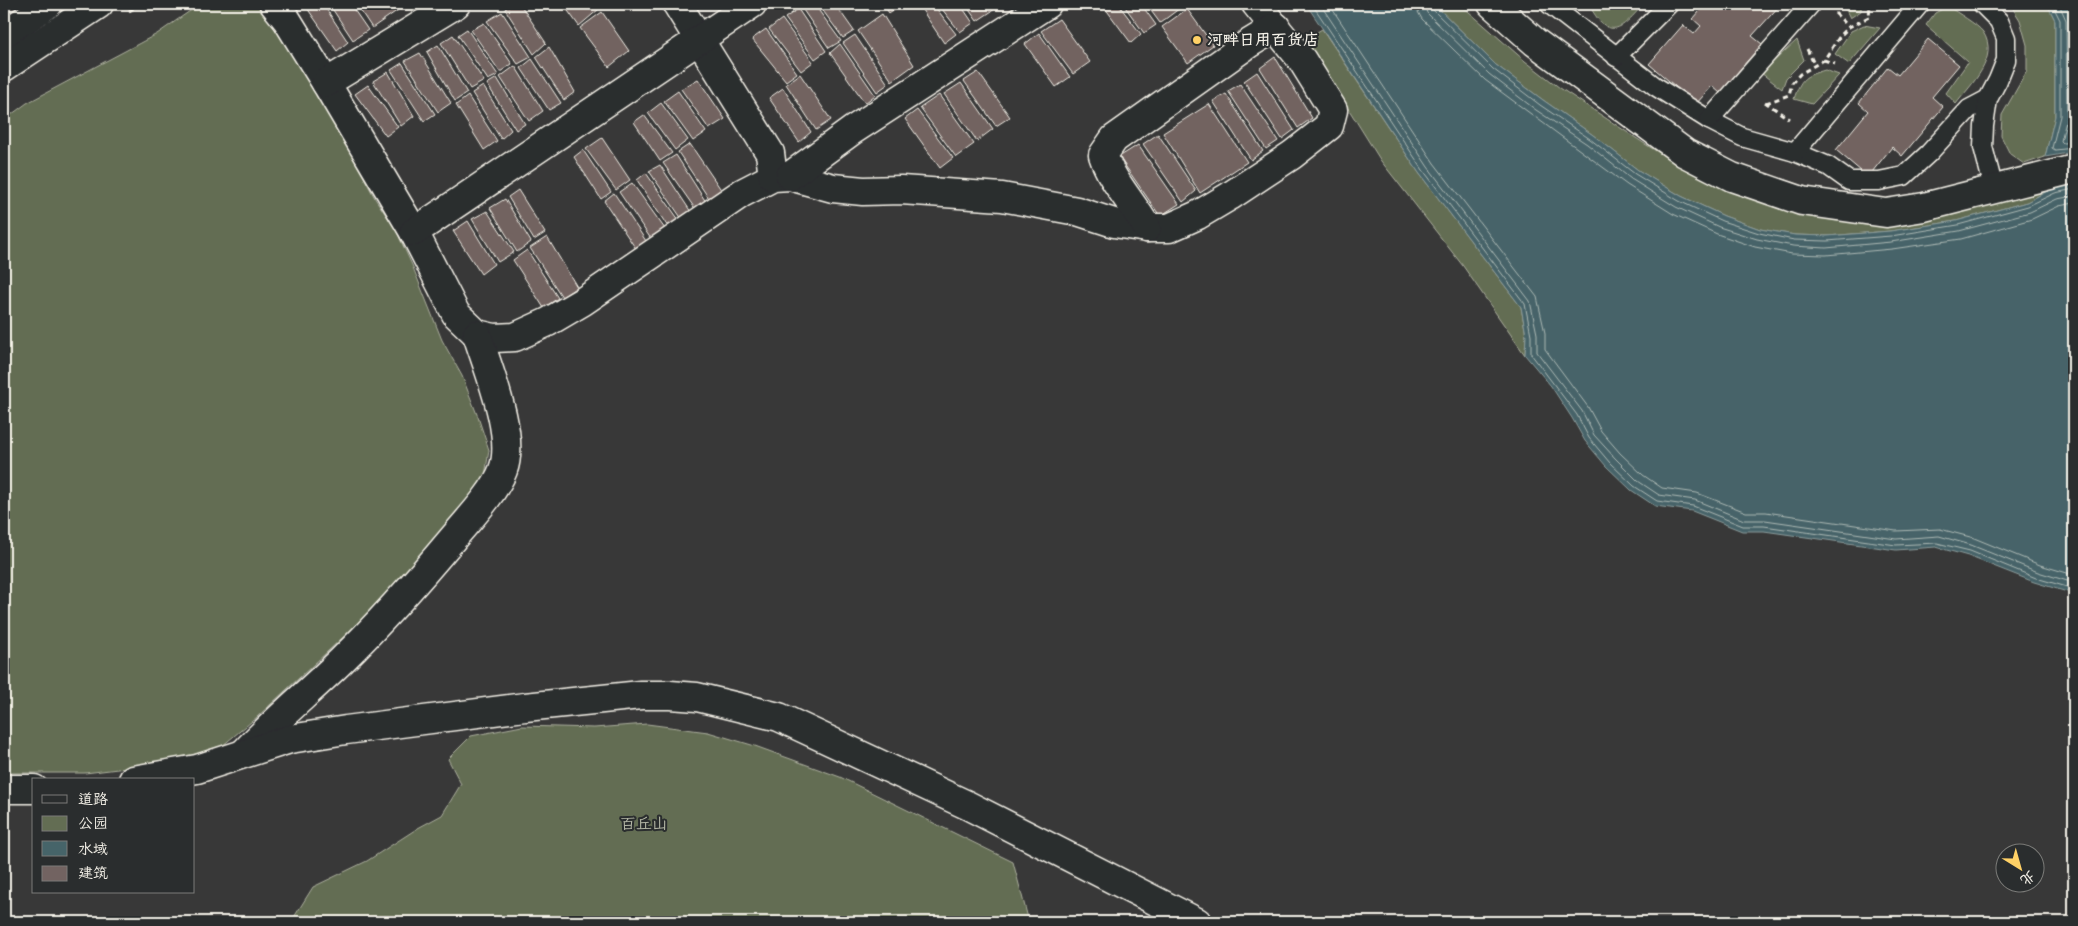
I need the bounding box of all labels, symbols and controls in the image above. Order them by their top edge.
place label: 河畔日用百货店 [1207,30,1319,51]
marker: 河畔日用百货店 [1191,34,1203,46]
legend [32,778,195,894]
text: 道路 [78,790,108,810]
text: 公园 [78,814,108,834]
park label: 百丘山 [620,814,668,835]
text: 水域 [78,840,108,860]
north arrow [1996,844,2046,894]
text: 建筑 [78,864,108,884]
text: 北 [2016,866,2038,889]

